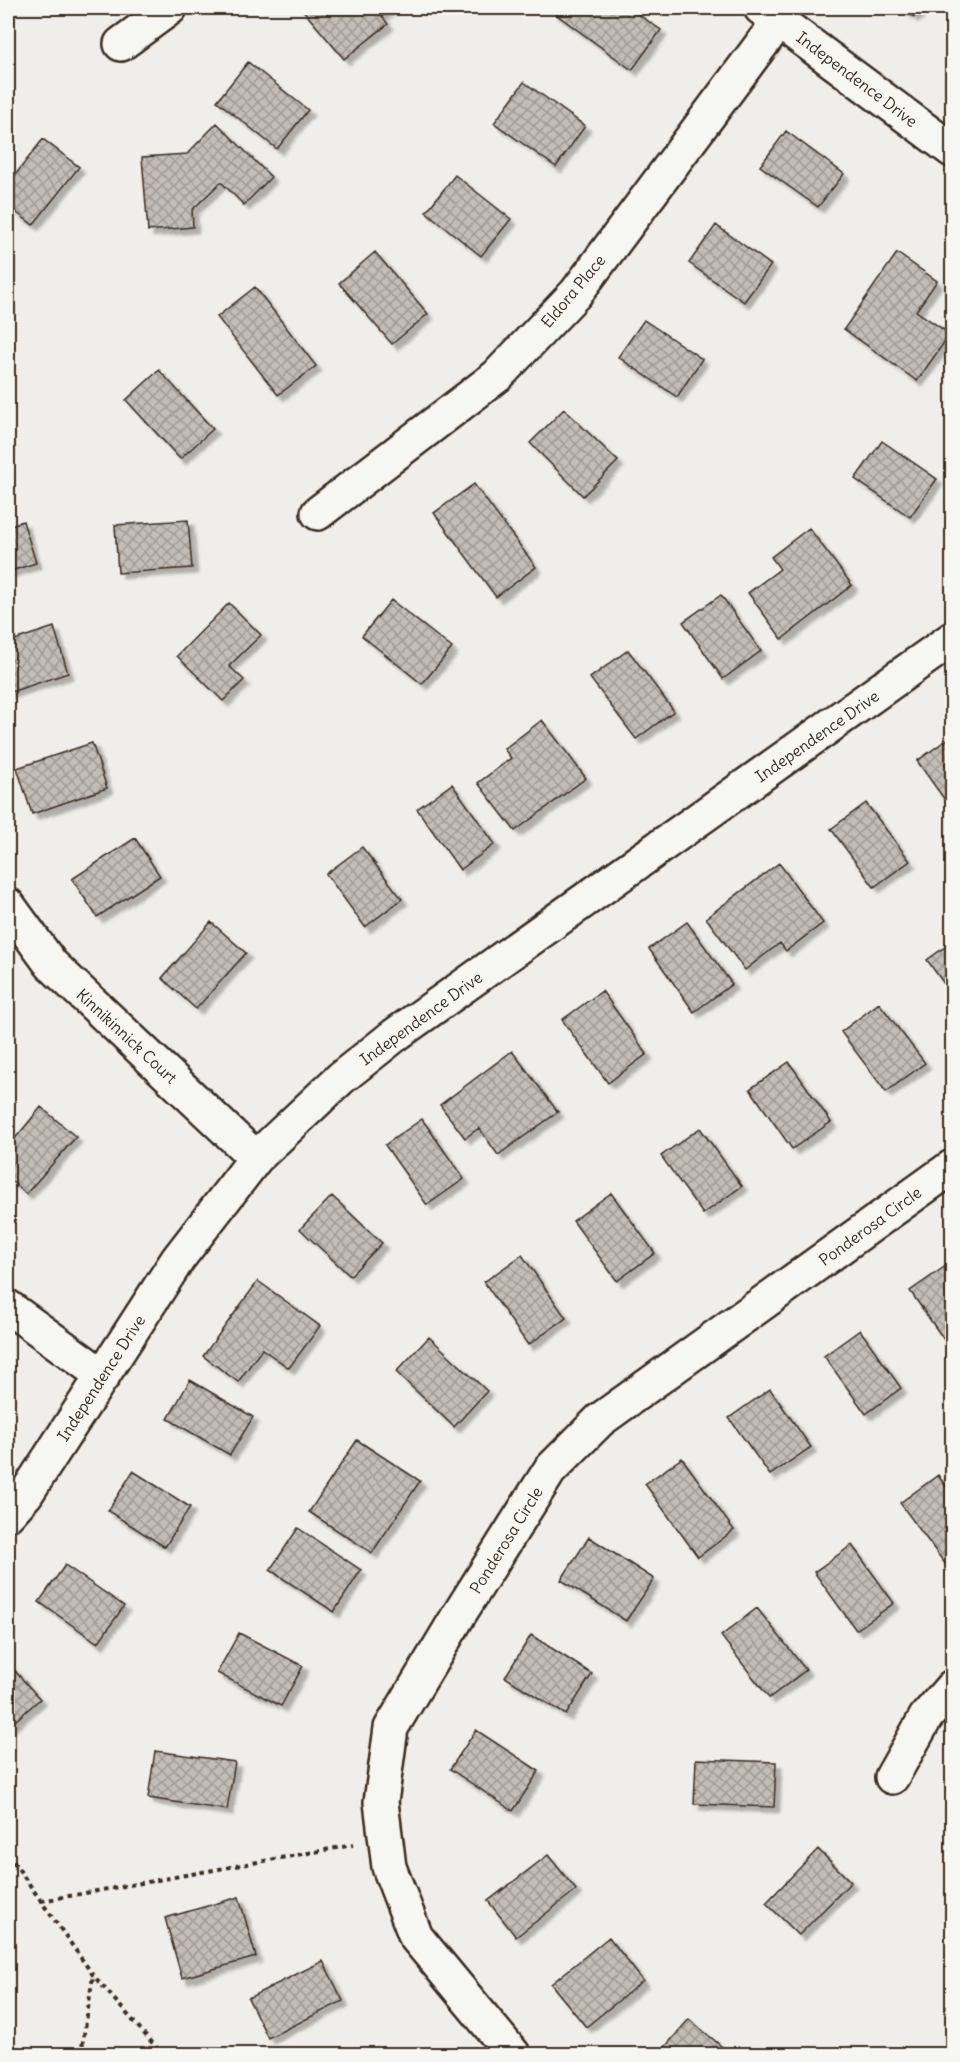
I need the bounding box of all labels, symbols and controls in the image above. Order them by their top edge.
street label: Independence Drive [793,27,921,131]
street label: Eldora Place [537,250,609,332]
street label: Independence Drive [751,686,883,786]
street label: Independence Drive [356,967,486,1069]
street label: Kinnikinnick Court [73,984,182,1088]
street label: Ponderosa Circle [815,1182,925,1270]
street label: Independence Drive [53,1311,149,1445]
street label: Ponderosa Circle [465,1483,547,1597]

